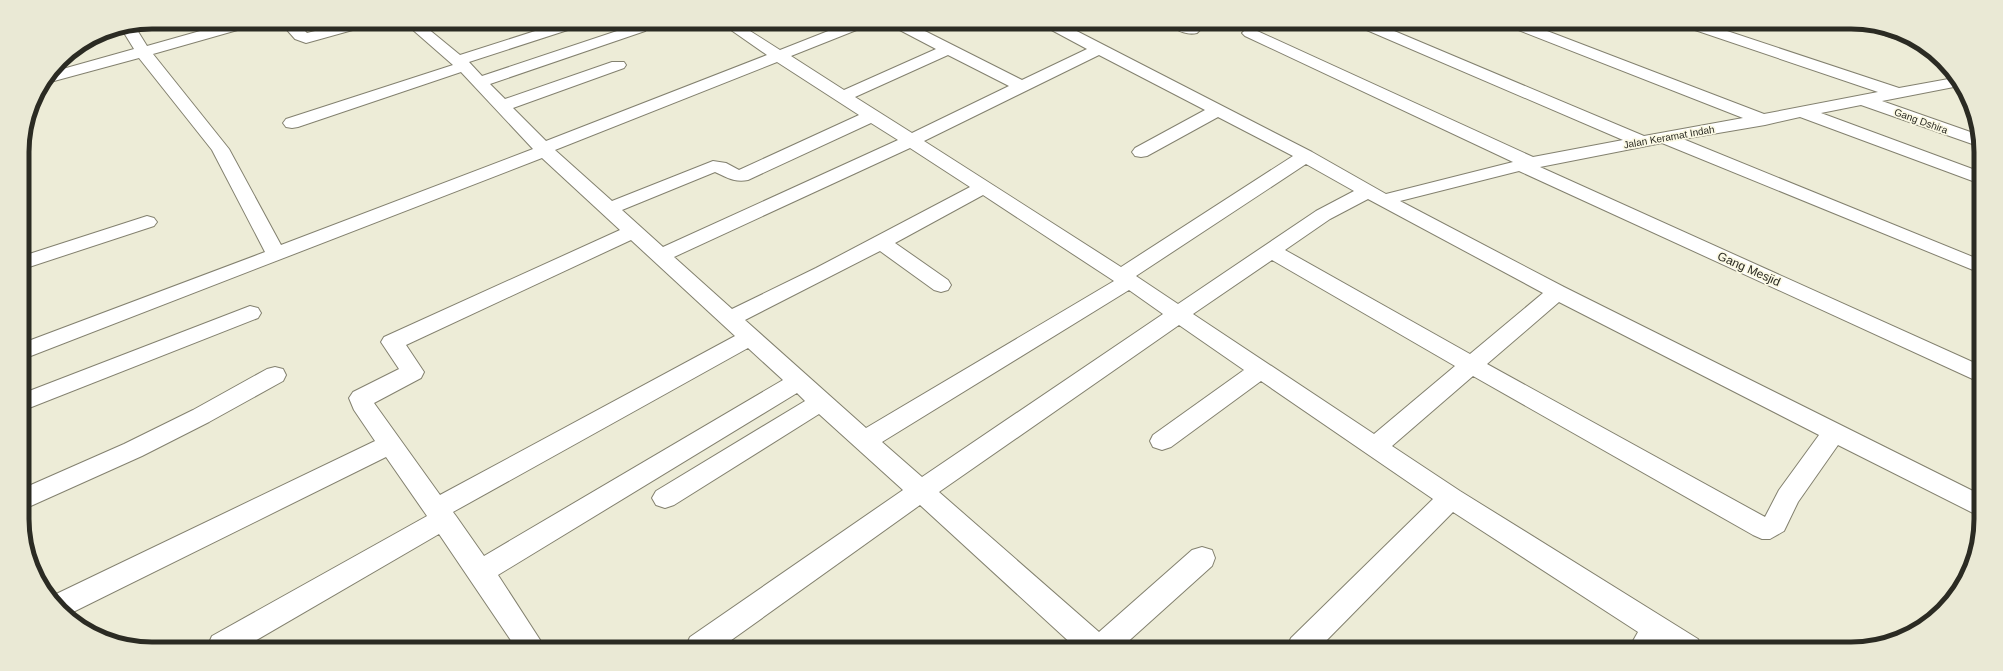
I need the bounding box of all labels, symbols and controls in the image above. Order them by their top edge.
street label: Gang Dshira [1893,106,1950,136]
street label: Jalan Keramat Indah [1623,124,1715,150]
street label: Gang Mesjid [1715,249,1783,289]

